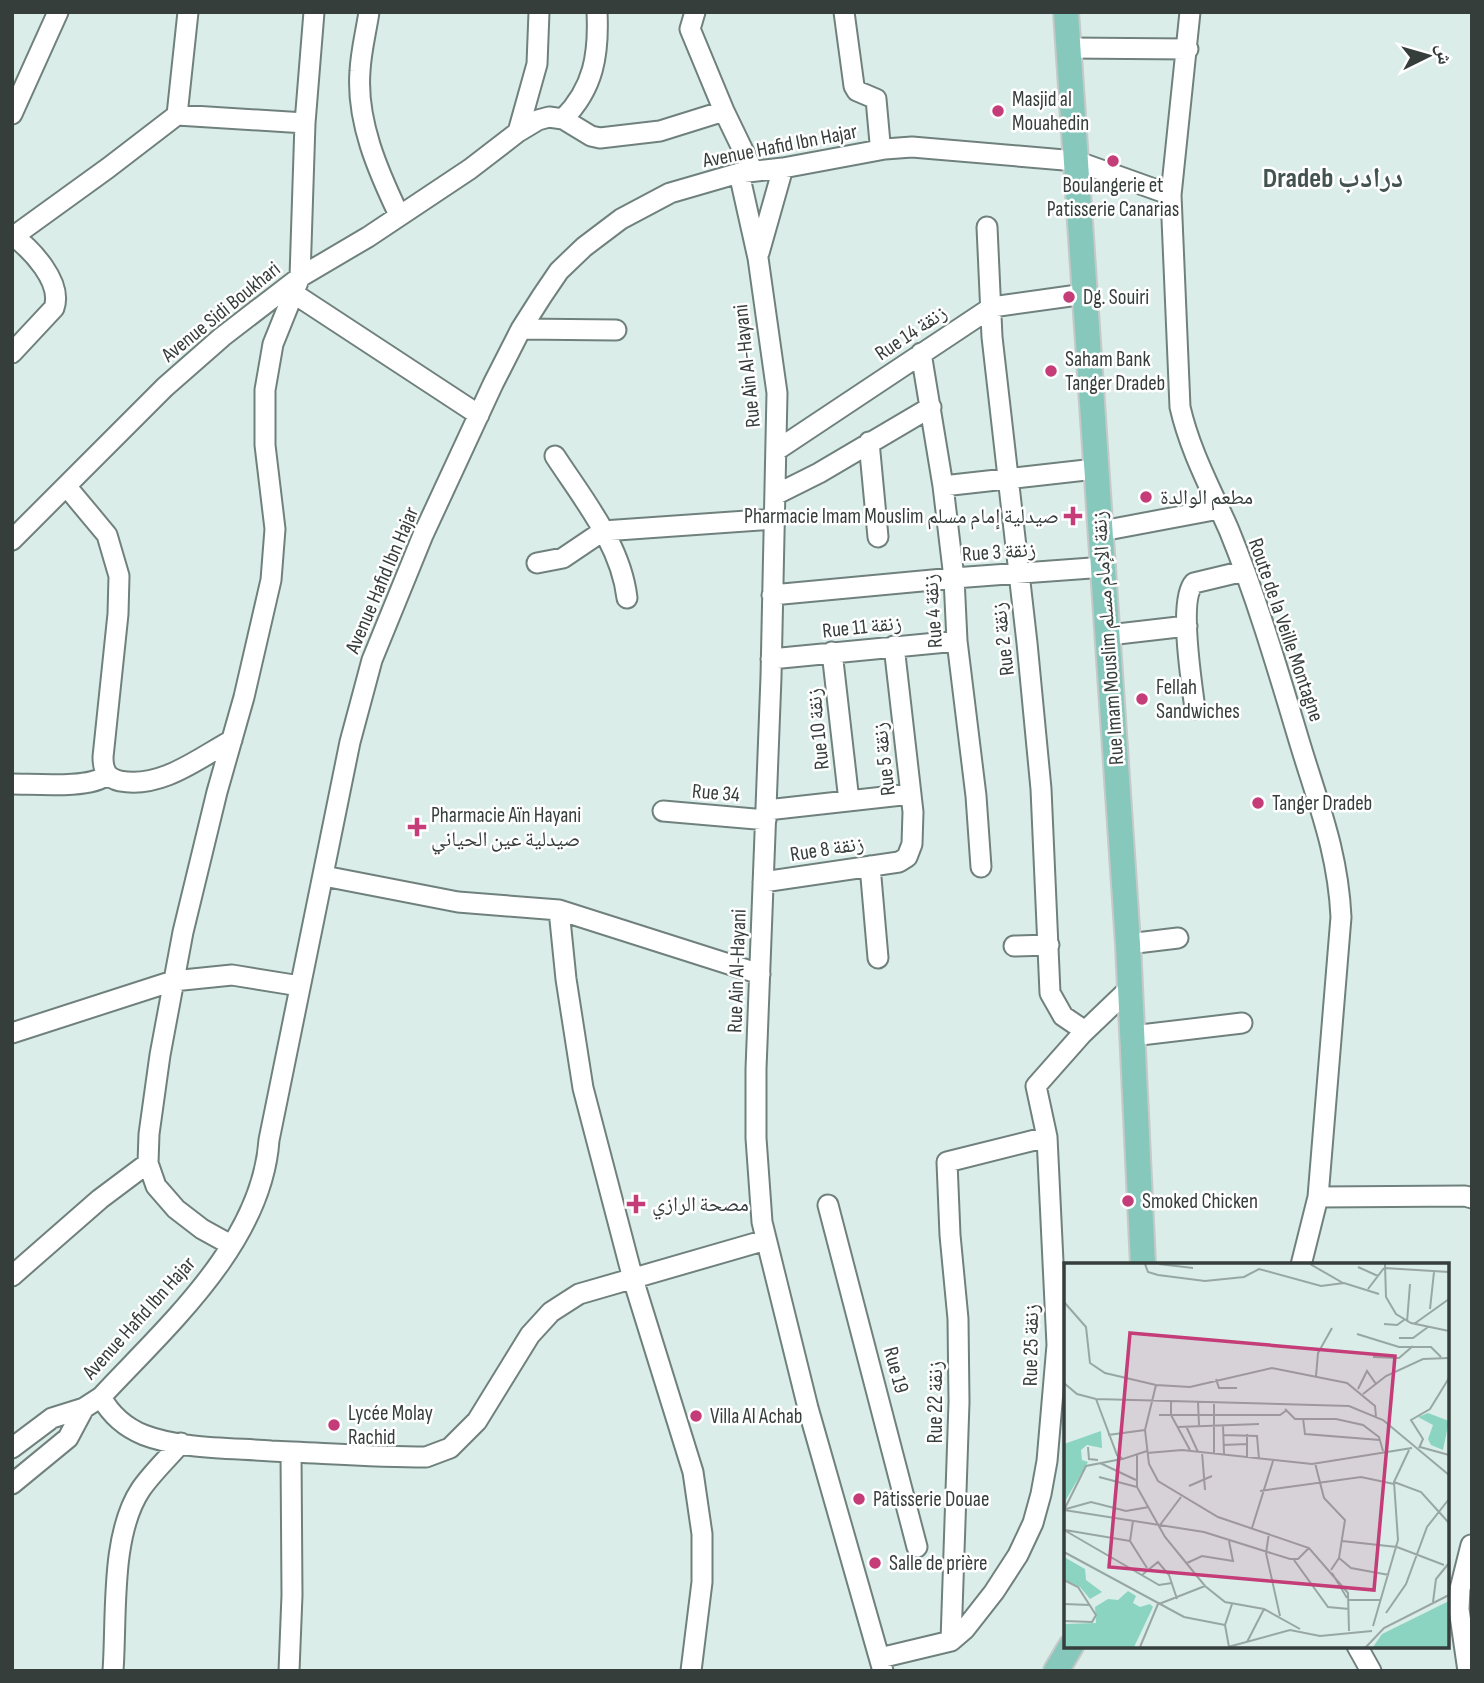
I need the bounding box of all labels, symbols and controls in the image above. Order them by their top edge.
north arrow [1393,21,1463,91]
text: ش [1431,44,1456,66]
place label: Masjid al Mouahedin [1012,87,1089,136]
marker: Masjid al Mouahedin [990,103,1006,119]
street label: Avenue Hafid Ibn Hajar [700,119,859,173]
marker: Boulangerie et Patisserie Canarias [1105,153,1121,169]
district label: Dradeb درادب [1263,162,1403,195]
place label: Boulangerie et Patisserie Canarias [1047,173,1179,222]
street label: Avenue Sidi Boukhari [156,257,285,368]
place label: Dg. Souiri [1083,285,1149,310]
marker: Dg. Souiri [1061,289,1077,305]
street label: Rue 14 زنقة [870,300,952,366]
street label: Rue Ain Al-Hayani [728,303,766,429]
place label: Saham Bank Tanger Dradeb [1065,347,1165,396]
marker: Saham Bank Tanger Dradeb [1043,363,1059,379]
place label: مطعم الوالدة [1160,485,1253,511]
marker: مطعم الوالدة [1138,489,1154,505]
street label: Avenue Hafid Ibn Hajar [340,503,424,658]
place label: Pharmacie Imam Mouslim صيدلية إمام مسلم [744,504,1059,530]
marker: Pharmacie Imam Mouslim صيدلية إمام مسلم [1065,508,1081,524]
street label: Rue Imam Mouslim زنقة الإمام مسلم [1087,510,1130,766]
street label: Route de la Veille Montagne [1243,535,1329,725]
street label: Rue 3 زنقة [961,537,1037,567]
street label: Rue 4 زنقة [918,573,948,649]
street label: Rue 2 زنقة [986,601,1020,677]
street label: Rue 11 زنقة [821,610,903,644]
place label: Fellah Sandwiches [1156,675,1240,724]
street label: Rue 10 زنقة [801,687,835,771]
marker: Fellah Sandwiches [1134,691,1150,707]
street label: Rue 5 زنقة [867,721,901,797]
street label: Rue 34 [691,778,741,808]
place label: Tanger Dradeb [1272,791,1372,816]
marker: Tanger Dradeb [1250,795,1266,811]
place label: Pharmacie Aïn Hayani صيدلية عين الحياني [431,803,581,855]
marker: Pharmacie Aïn Hayani صيدلية عين الحياني [409,819,425,835]
street label: Rue 8 زنقة [788,831,866,867]
street label: Rue Ain Al-Hayani [722,909,752,1033]
place label: Smoked Chicken [1142,1189,1258,1214]
place label: مصحة الرازي [652,1192,749,1220]
marker: Smoked Chicken [1120,1193,1136,1209]
marker: مصحة الرازي [626,1194,646,1214]
street label: Avenue Hafid Ibn Hajar [77,1251,201,1385]
inset map [1064,1263,1449,1648]
street label: Rue 25 زنقة [1018,1304,1044,1386]
street label: Rue 19 [878,1344,914,1396]
street label: Rue 22 زنقة [923,1361,948,1443]
place label: Lycée Molay Rachid [348,1401,433,1450]
place label: Villa Al Achab [710,1404,803,1429]
marker: Villa Al Achab [688,1408,704,1424]
marker: Lycée Molay Rachid [326,1417,342,1433]
place label: Pâtisserie Douae [873,1487,989,1512]
marker: Pâtisserie Douae [851,1491,867,1507]
place label: Salle de prière [889,1551,987,1576]
marker: Salle de prière [867,1555,883,1571]

